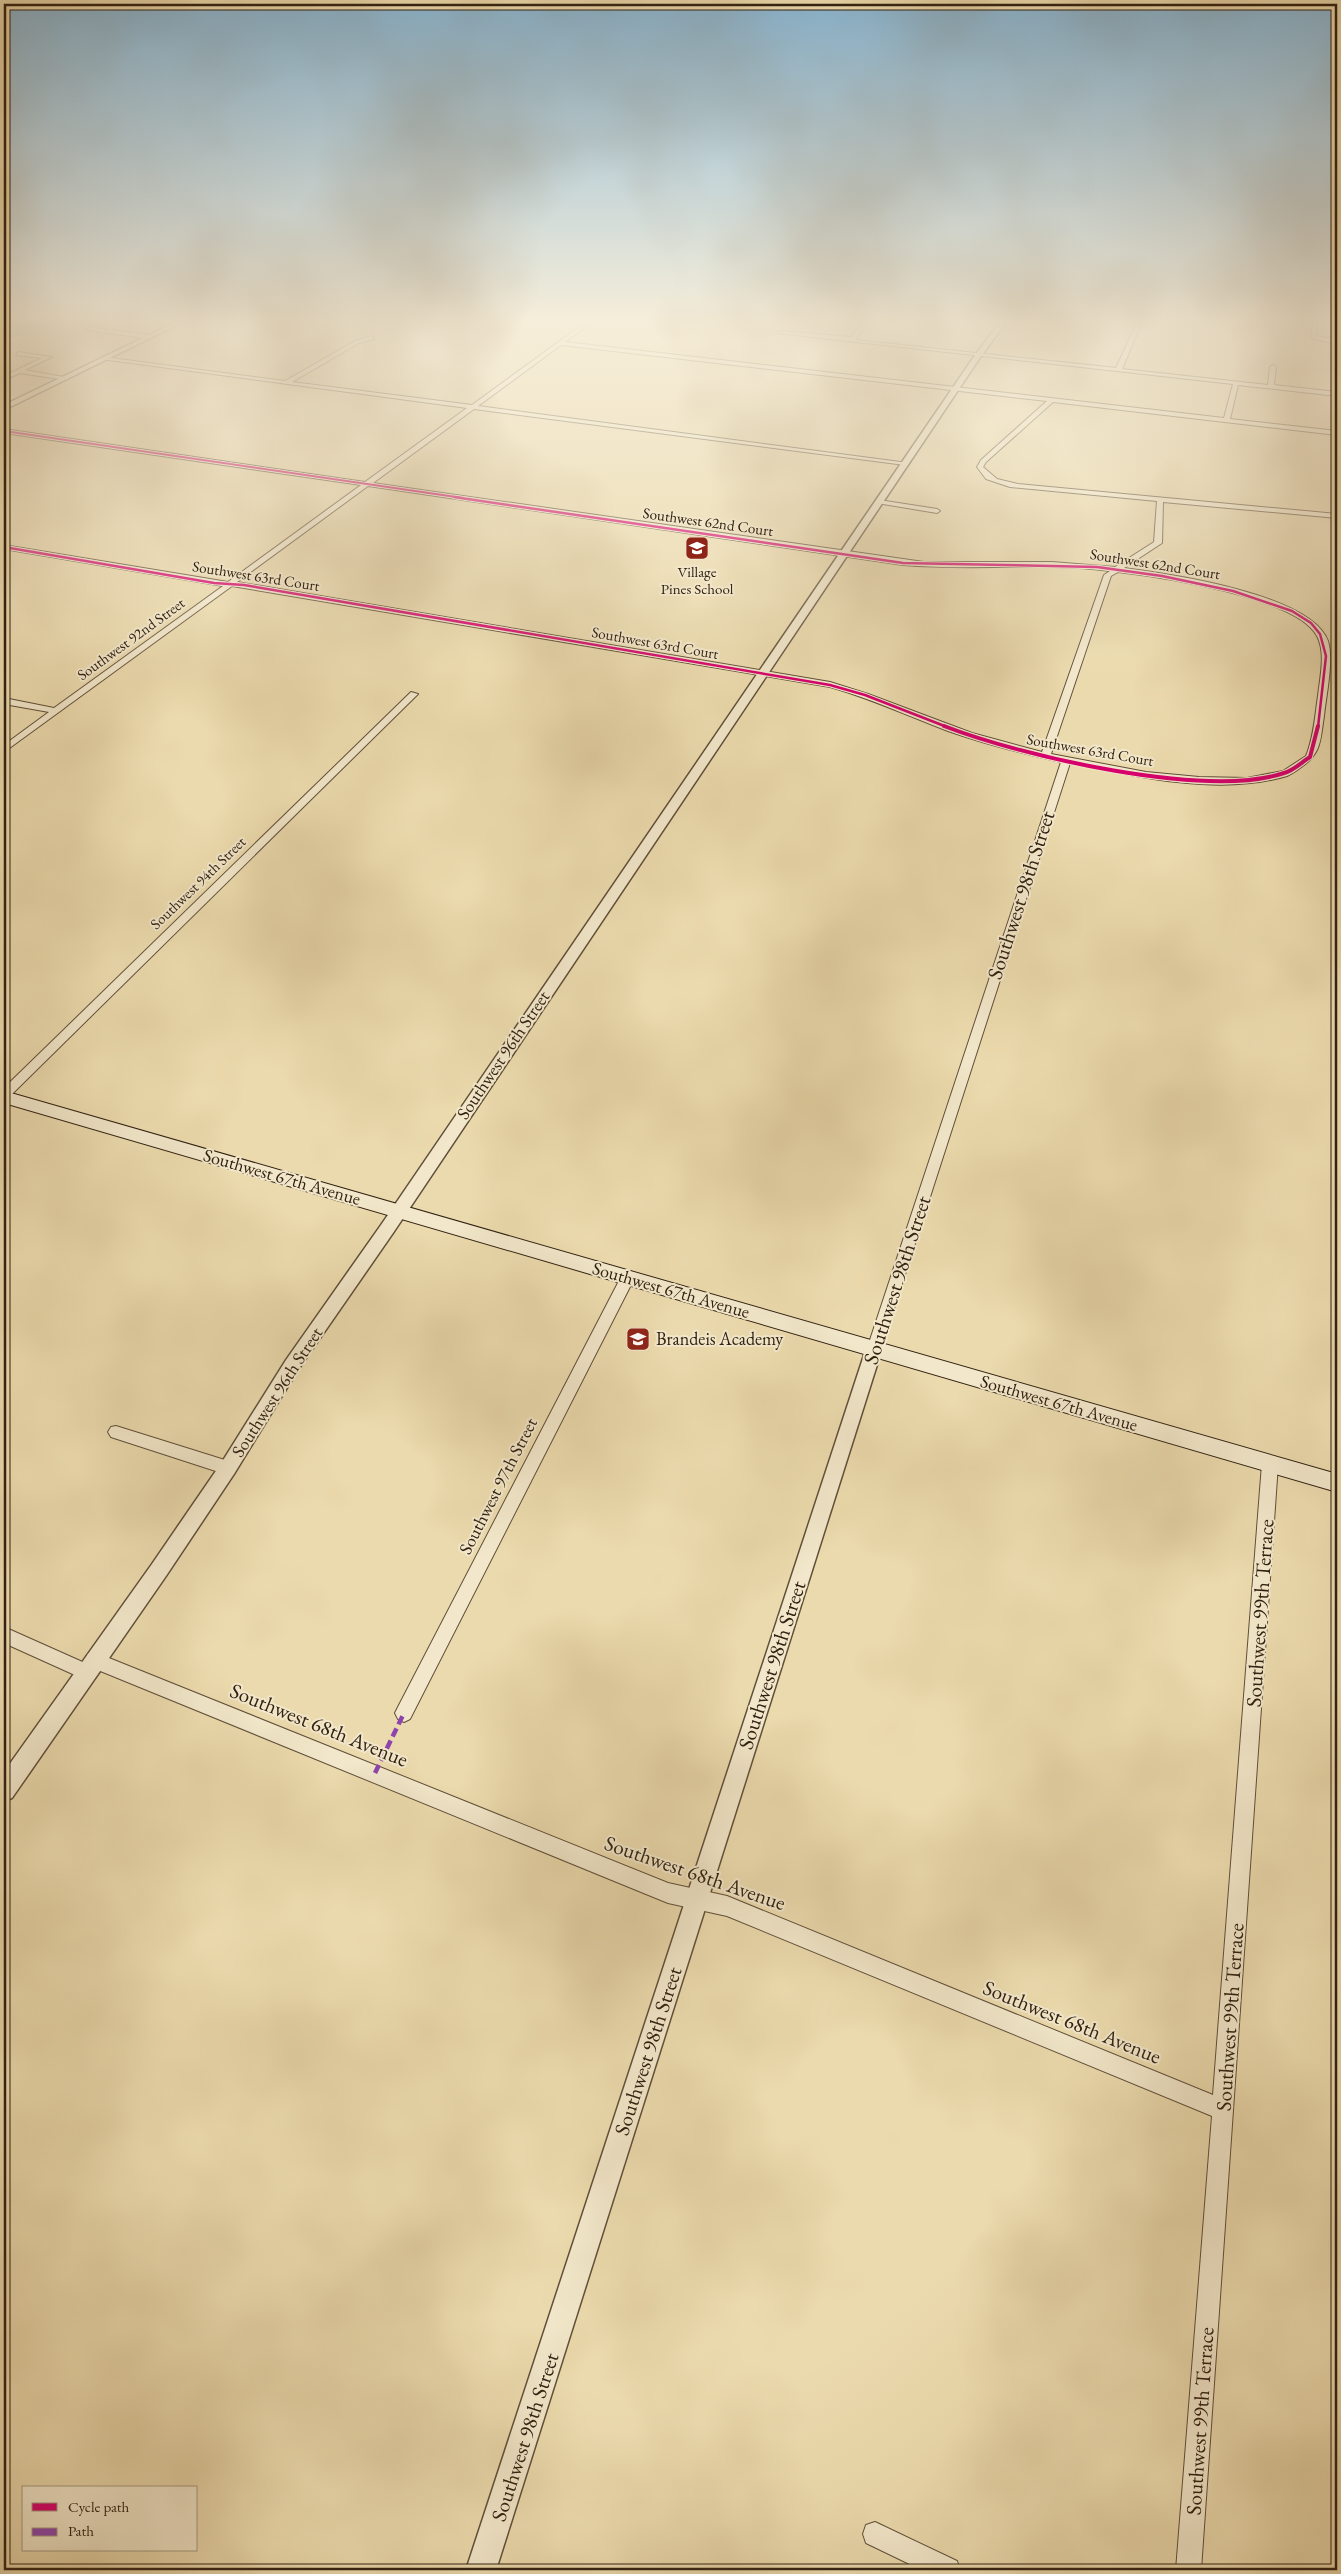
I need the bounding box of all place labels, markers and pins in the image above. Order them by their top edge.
school or university icon: Village Pines School [684,535,710,561]
place label: Village Pines School [661,562,734,598]
school or university icon: Brandeis Academy [625,1326,651,1352]
place label: Brandeis Academy [656,1327,783,1350]

